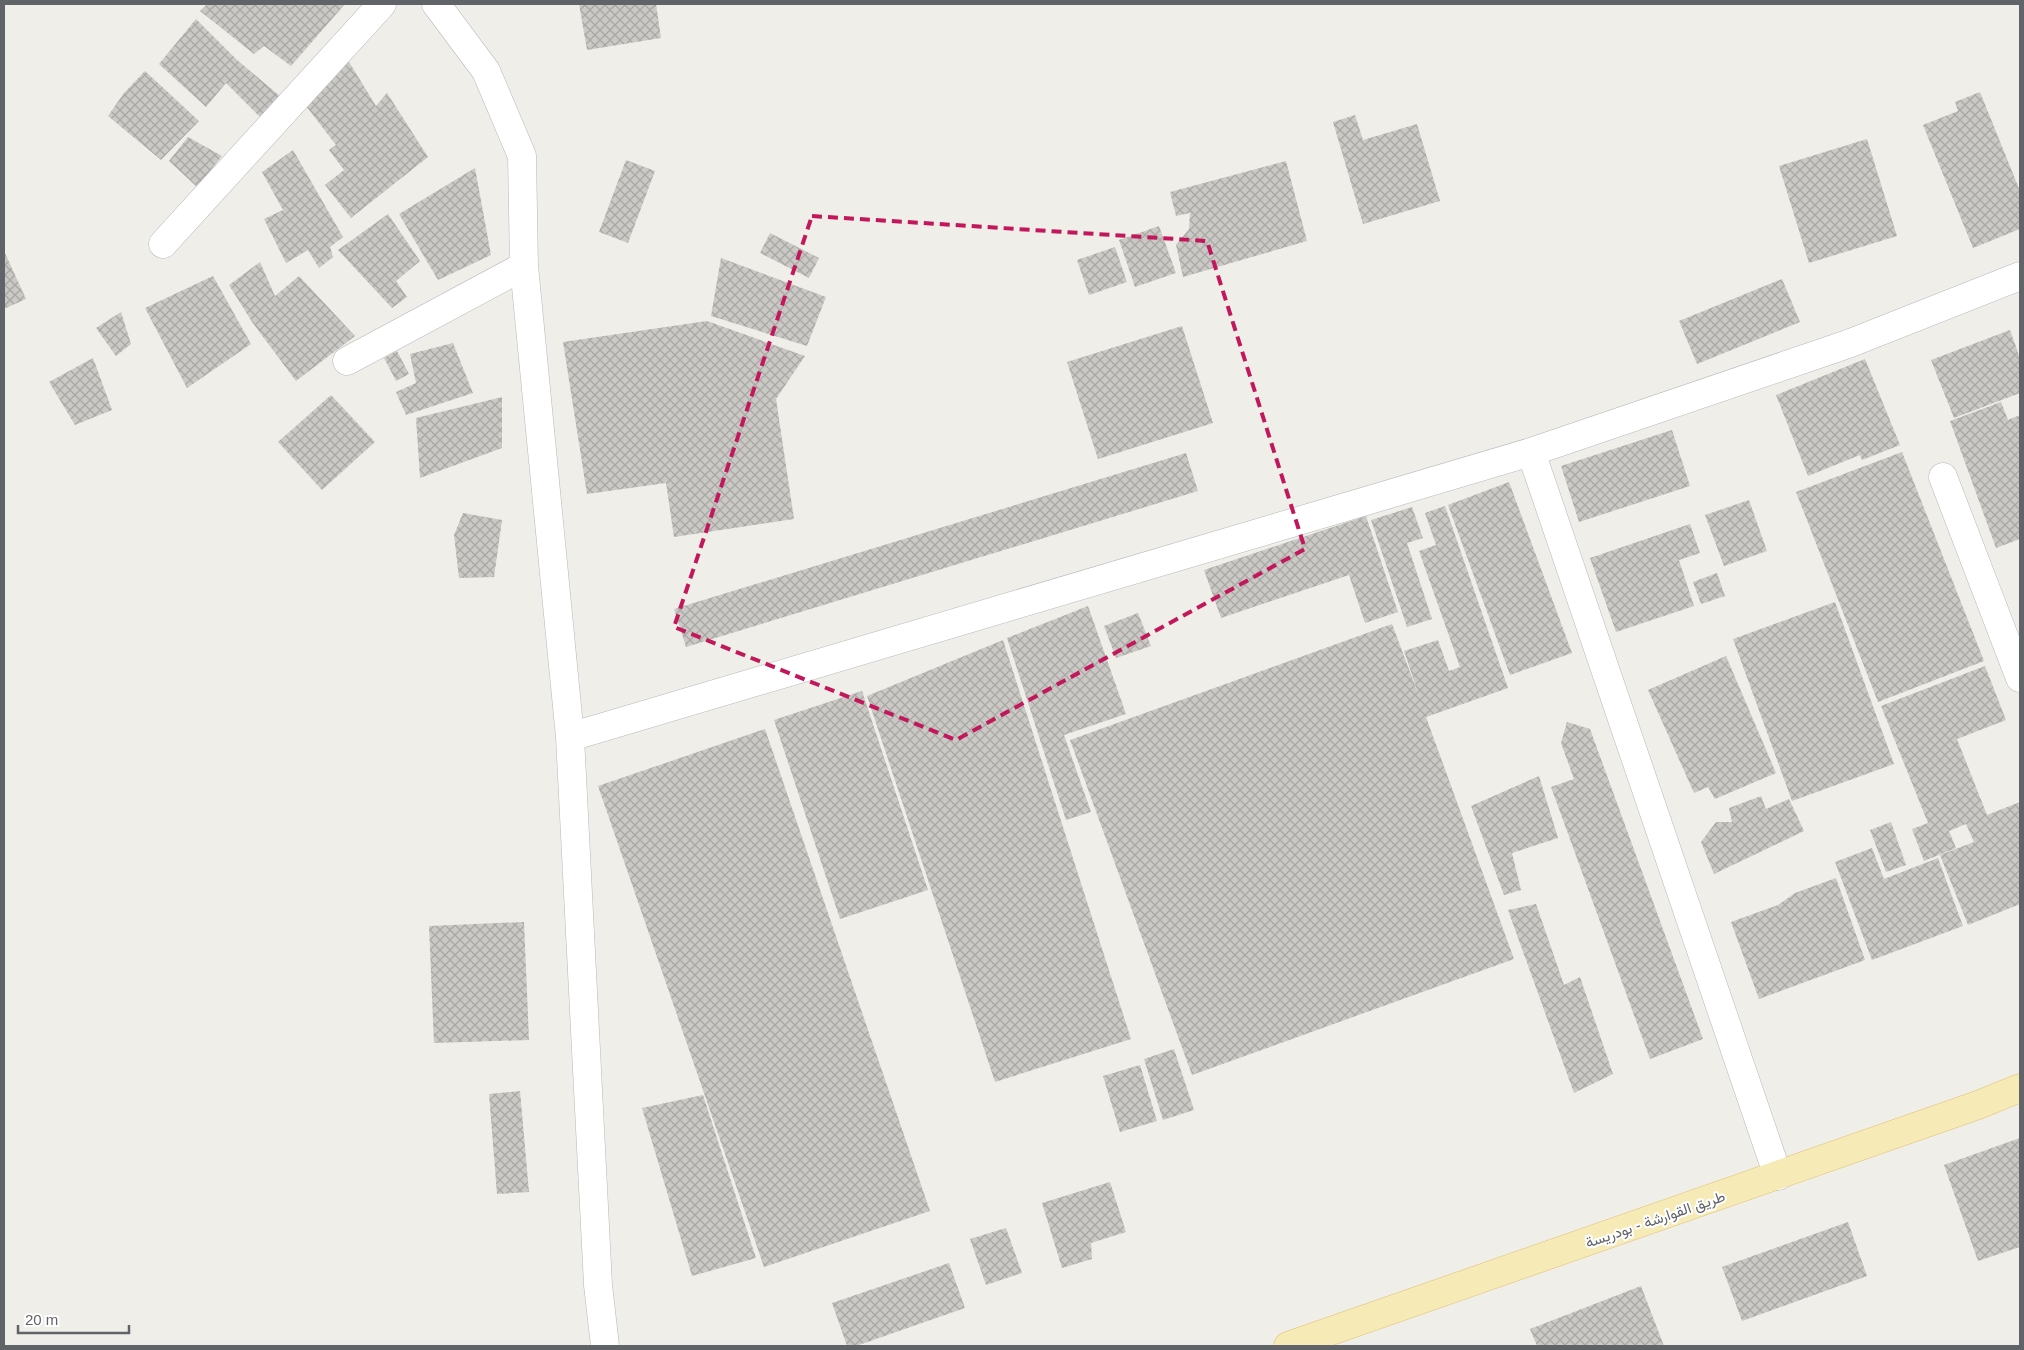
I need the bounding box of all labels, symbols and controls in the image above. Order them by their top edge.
street label: طريق القوارشة - بودريسة [1583,1187,1728,1253]
scale bar [18,1302,129,1334]
text: 20 m [25,1311,58,1328]

